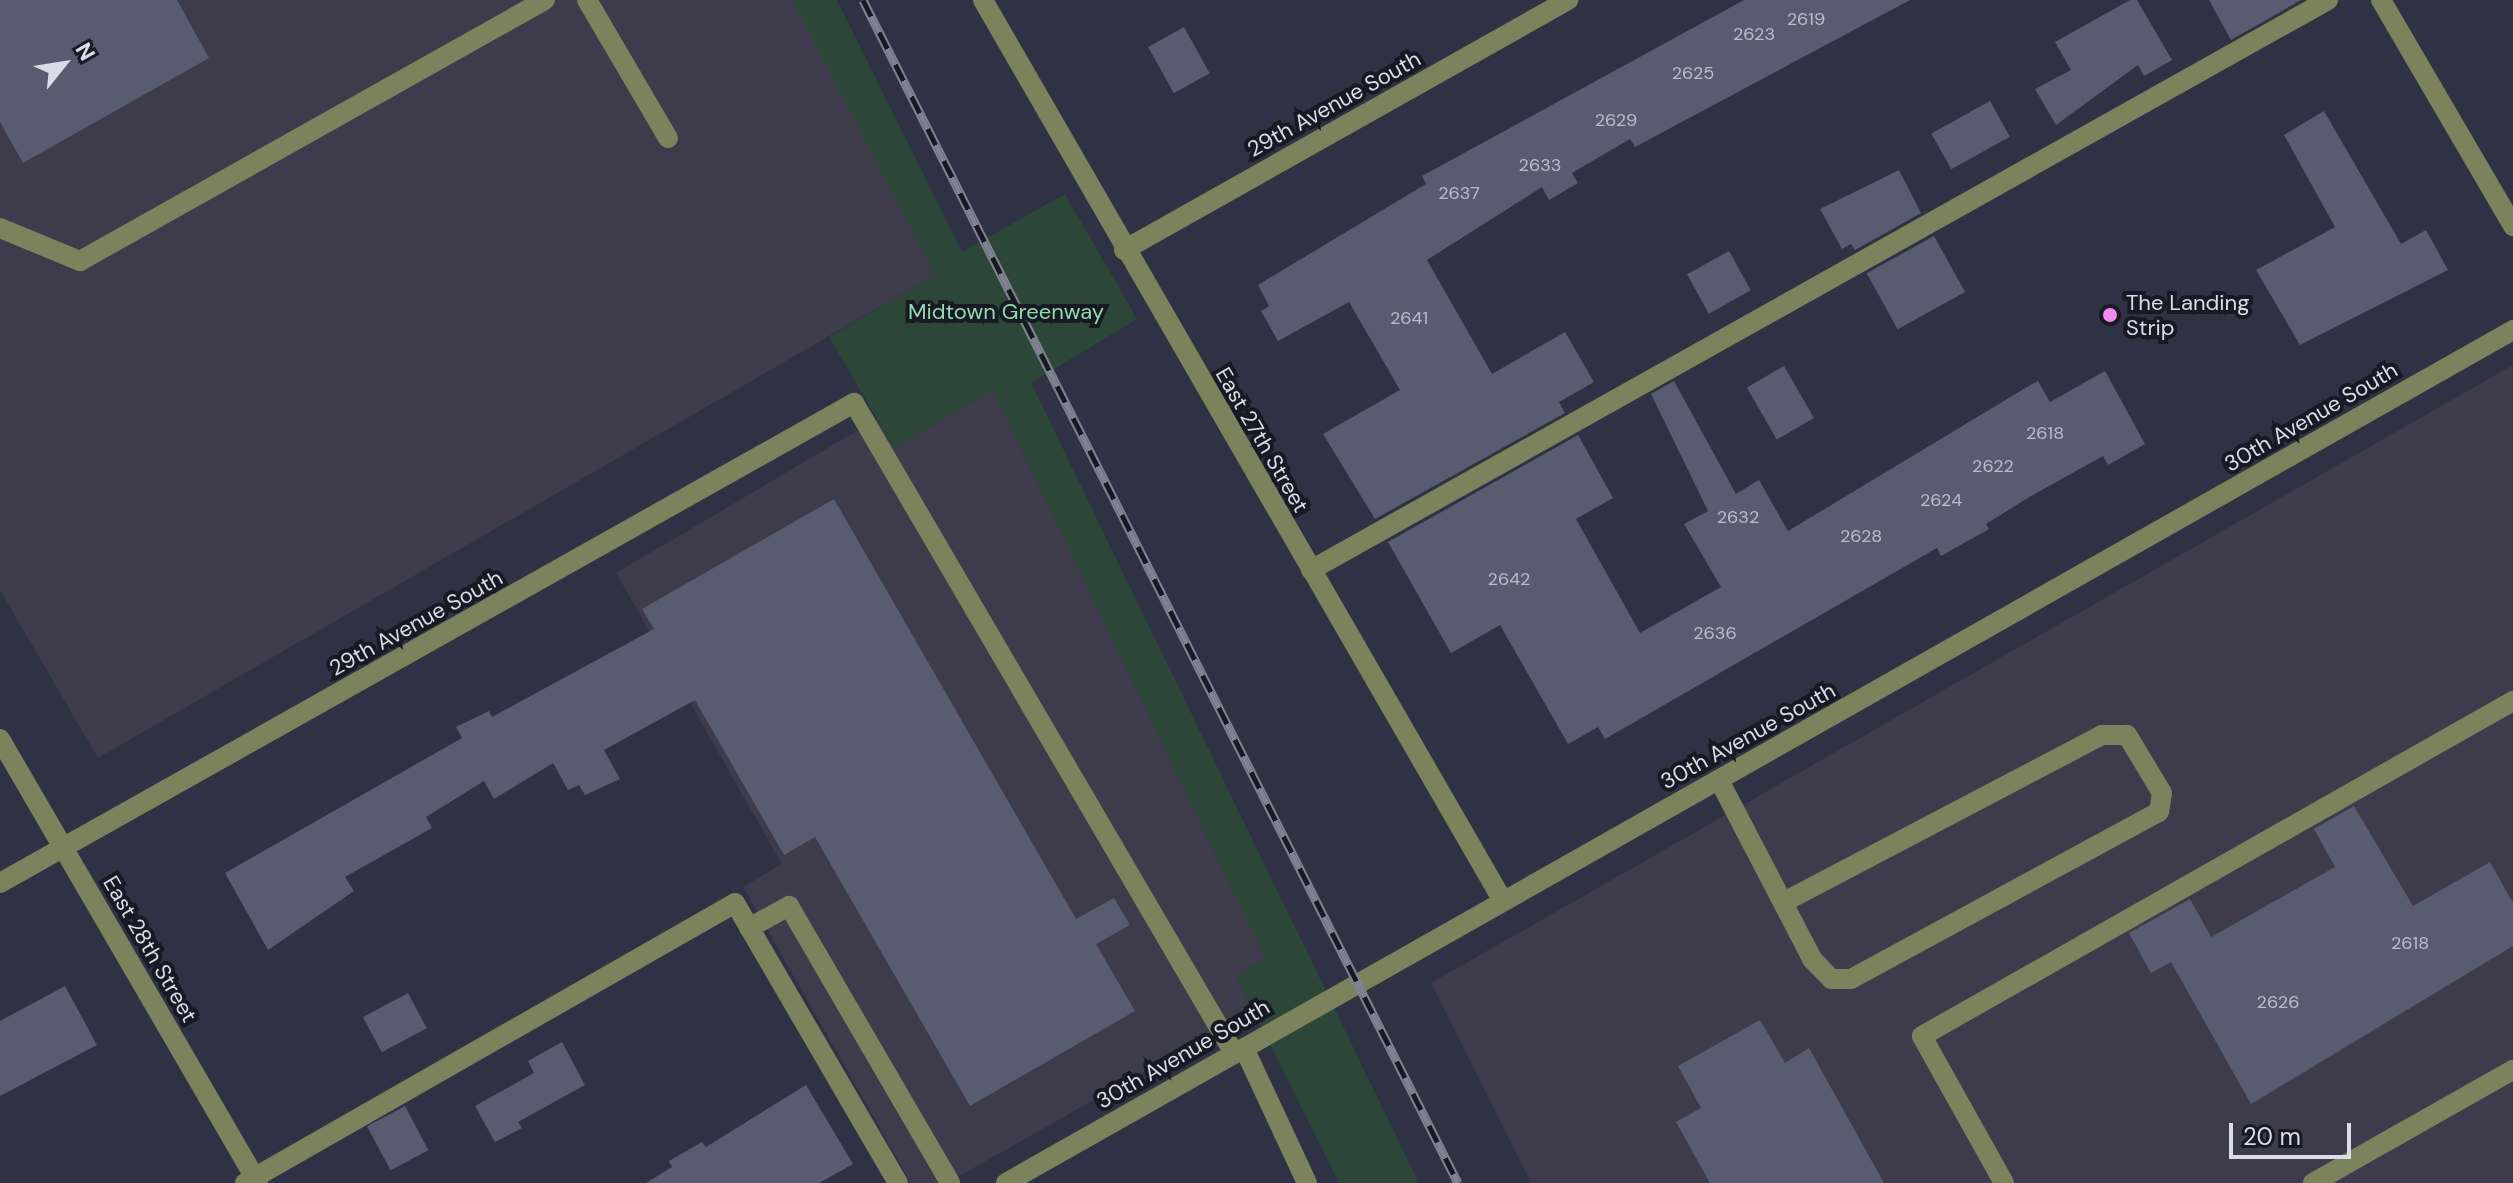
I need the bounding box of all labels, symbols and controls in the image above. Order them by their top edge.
house number: 2619 [1787,8,1825,30]
house number: 2623 [1733,23,1775,45]
north arrow [24,24,104,104]
text: N [69,38,102,66]
street label: 29th Avenue South [1243,46,1425,162]
house number: 2625 [1672,62,1714,84]
house number: 2629 [1595,109,1637,131]
house number: 2633 [1519,154,1561,176]
house number: 2637 [1438,182,1480,204]
place label: The Landing Strip [2126,289,2250,340]
park label: Midtown Greenway [908,299,1104,325]
marker: The Landing Strip [2101,306,2119,324]
house number: 2641 [1390,307,1428,329]
street label: 30th Avenue South [2220,357,2402,477]
street label: East 27th Street [1210,363,1314,517]
house number: 2618 [2026,422,2064,444]
house number: 2622 [1972,455,2014,477]
house number: 2624 [1920,489,1962,511]
house number: 2632 [1717,506,1759,528]
house number: 2628 [1840,525,1882,547]
street label: 29th Avenue South [325,565,507,681]
house number: 2642 [1488,568,1530,590]
house number: 2636 [1693,622,1737,644]
street label: 30th Avenue South [1656,677,1840,795]
street label: East 28th Street [97,871,203,1027]
house number: 2618 [2391,932,2429,954]
house number: 2626 [2257,991,2299,1013]
street label: 30th Avenue South [1092,994,1274,1114]
scale bar [2233,1107,2355,1157]
text: 20 m [2243,1121,2301,1152]

